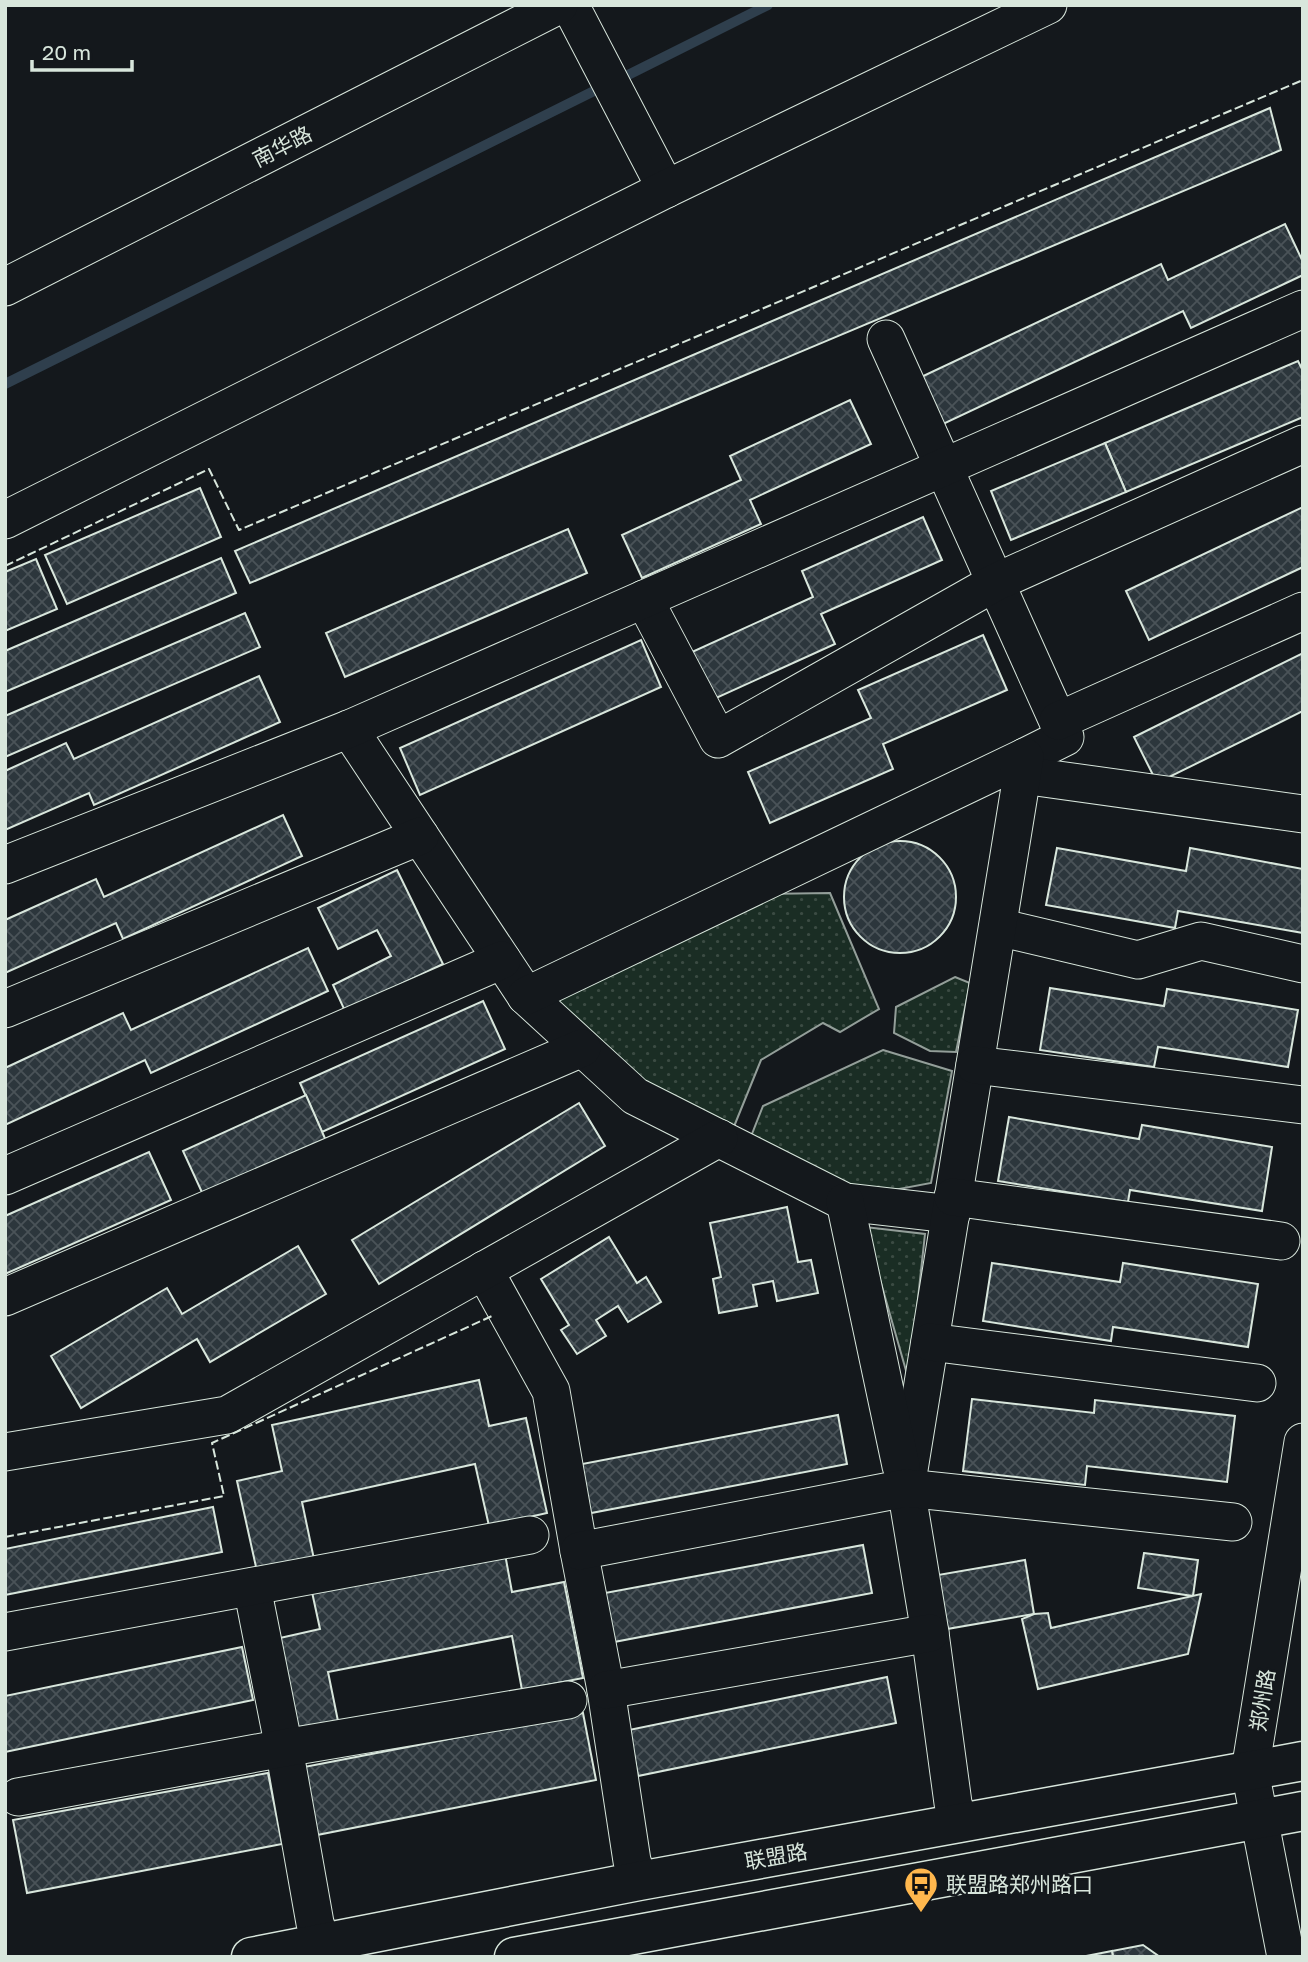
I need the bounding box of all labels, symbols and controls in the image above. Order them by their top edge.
scale bar [32,28,131,72]
text: 20 m [42,39,91,65]
street label: 南华路 [248,120,316,172]
street label: 郑州路 [1244,1667,1280,1733]
street label: 联盟路 [743,1838,809,1874]
bus stop icon: 联盟路郑州路口 [902,1865,940,1914]
place label: 联盟路郑州路口 [946,1871,1093,1897]

